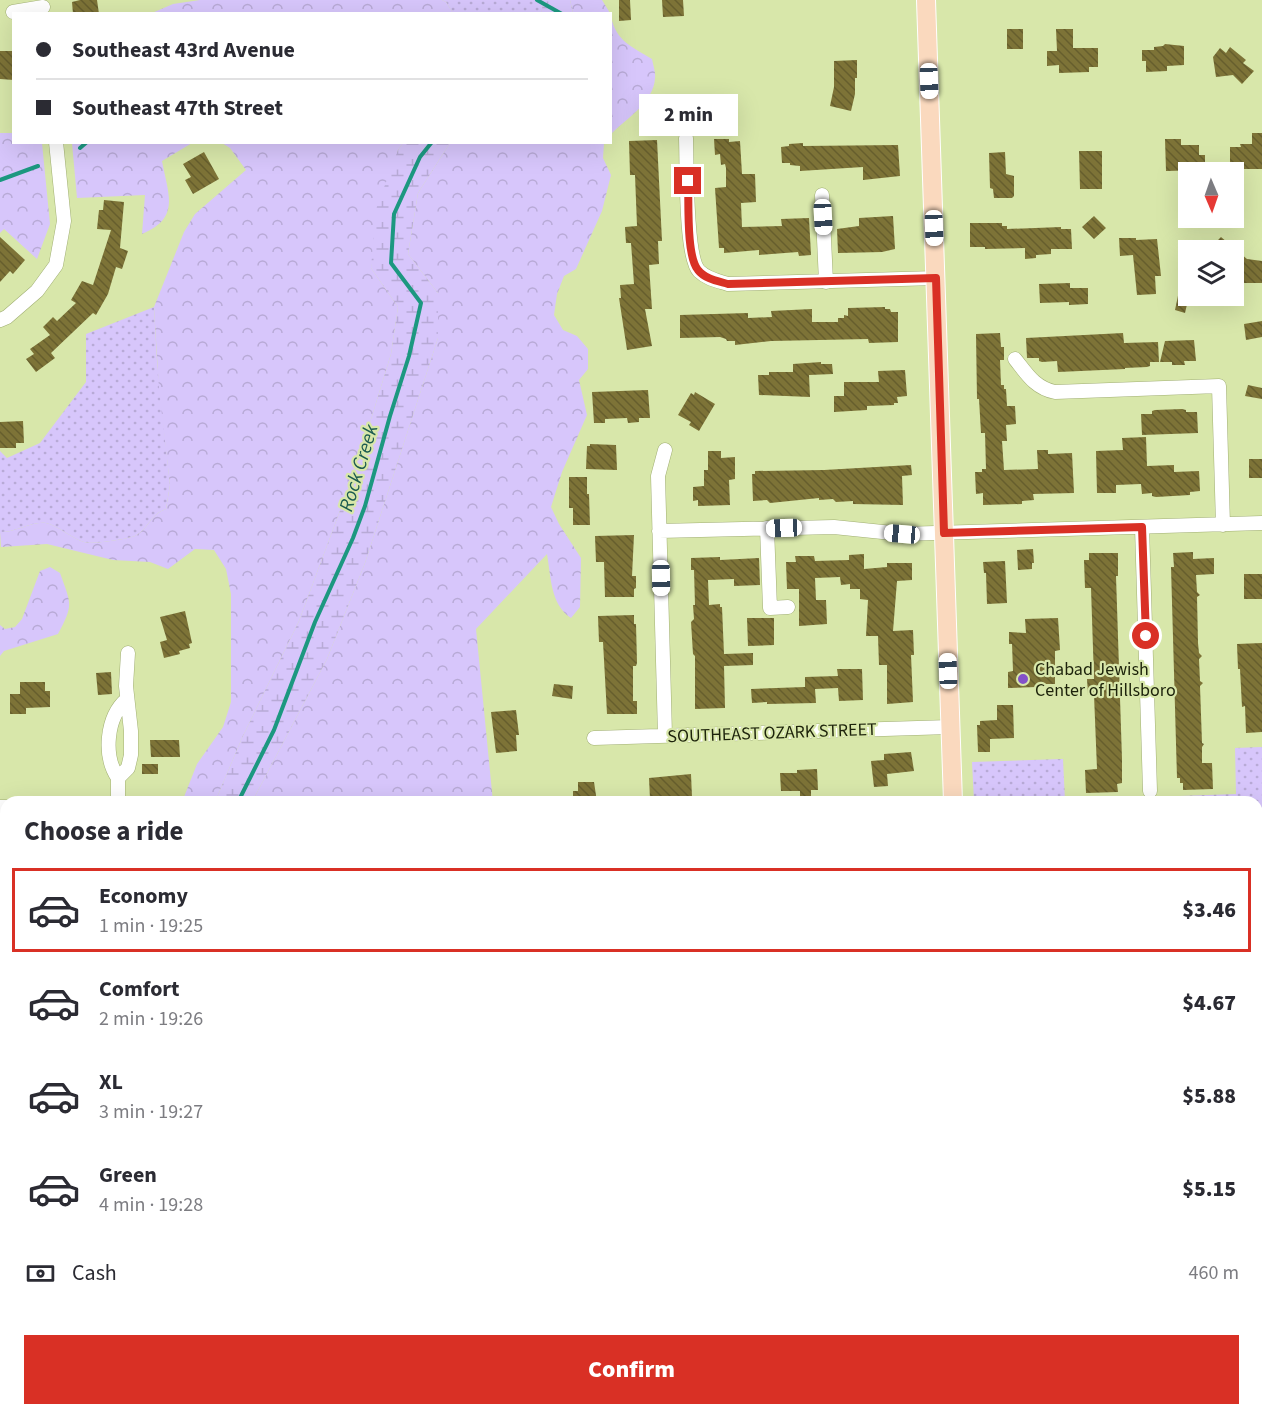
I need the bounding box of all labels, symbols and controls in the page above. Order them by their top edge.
text: Southeast 43rd Avenue [72,34,295,66]
car [919,63,939,99]
text: Southeast 47th Street [72,92,283,124]
callout: 2 min [638,94,738,136]
text: 2 min [664,101,713,129]
north arrow [1178,162,1244,228]
map controls [1178,162,1244,306]
route end [674,167,701,194]
car [813,199,833,235]
car [924,210,944,246]
button: layers [1178,240,1244,306]
water label: Rock Creek [332,421,386,515]
car [766,518,802,538]
car [883,523,921,545]
car [652,560,670,596]
route start [1132,622,1159,649]
car [938,653,958,689]
place label: Chabad Jewish Center of Hillsboro [1035,657,1176,703]
marker: Chabad Jewish Center of Hillsboro [1016,672,1030,686]
street label: SOUTHEAST OZARK STREET [667,717,877,749]
text: Choose a ride [24,812,184,851]
text: Economy [99,880,188,912]
icon: car [27,883,81,937]
text: $3.46 [1182,894,1236,926]
text: 1 min · 19:25 [99,912,203,940]
text: Comfort [99,973,180,1005]
icon: car [27,976,81,1030]
text: $4.67 [1182,987,1236,1019]
text: 2 min · 19:26 [99,1005,203,1033]
text: XL [99,1066,123,1098]
icon: car [27,1069,81,1123]
text: $5.88 [1182,1080,1236,1112]
text: 3 min · 19:27 [99,1098,203,1126]
text: Green [99,1159,157,1191]
icon: car [27,1162,81,1216]
text: $5.15 [1182,1173,1236,1205]
text: 4 min · 19:28 [99,1191,203,1219]
icon: cash [24,1257,57,1290]
text: Cash [72,1257,117,1289]
text: 460 m [1189,1259,1239,1287]
button: Confirm [24,1335,1239,1404]

